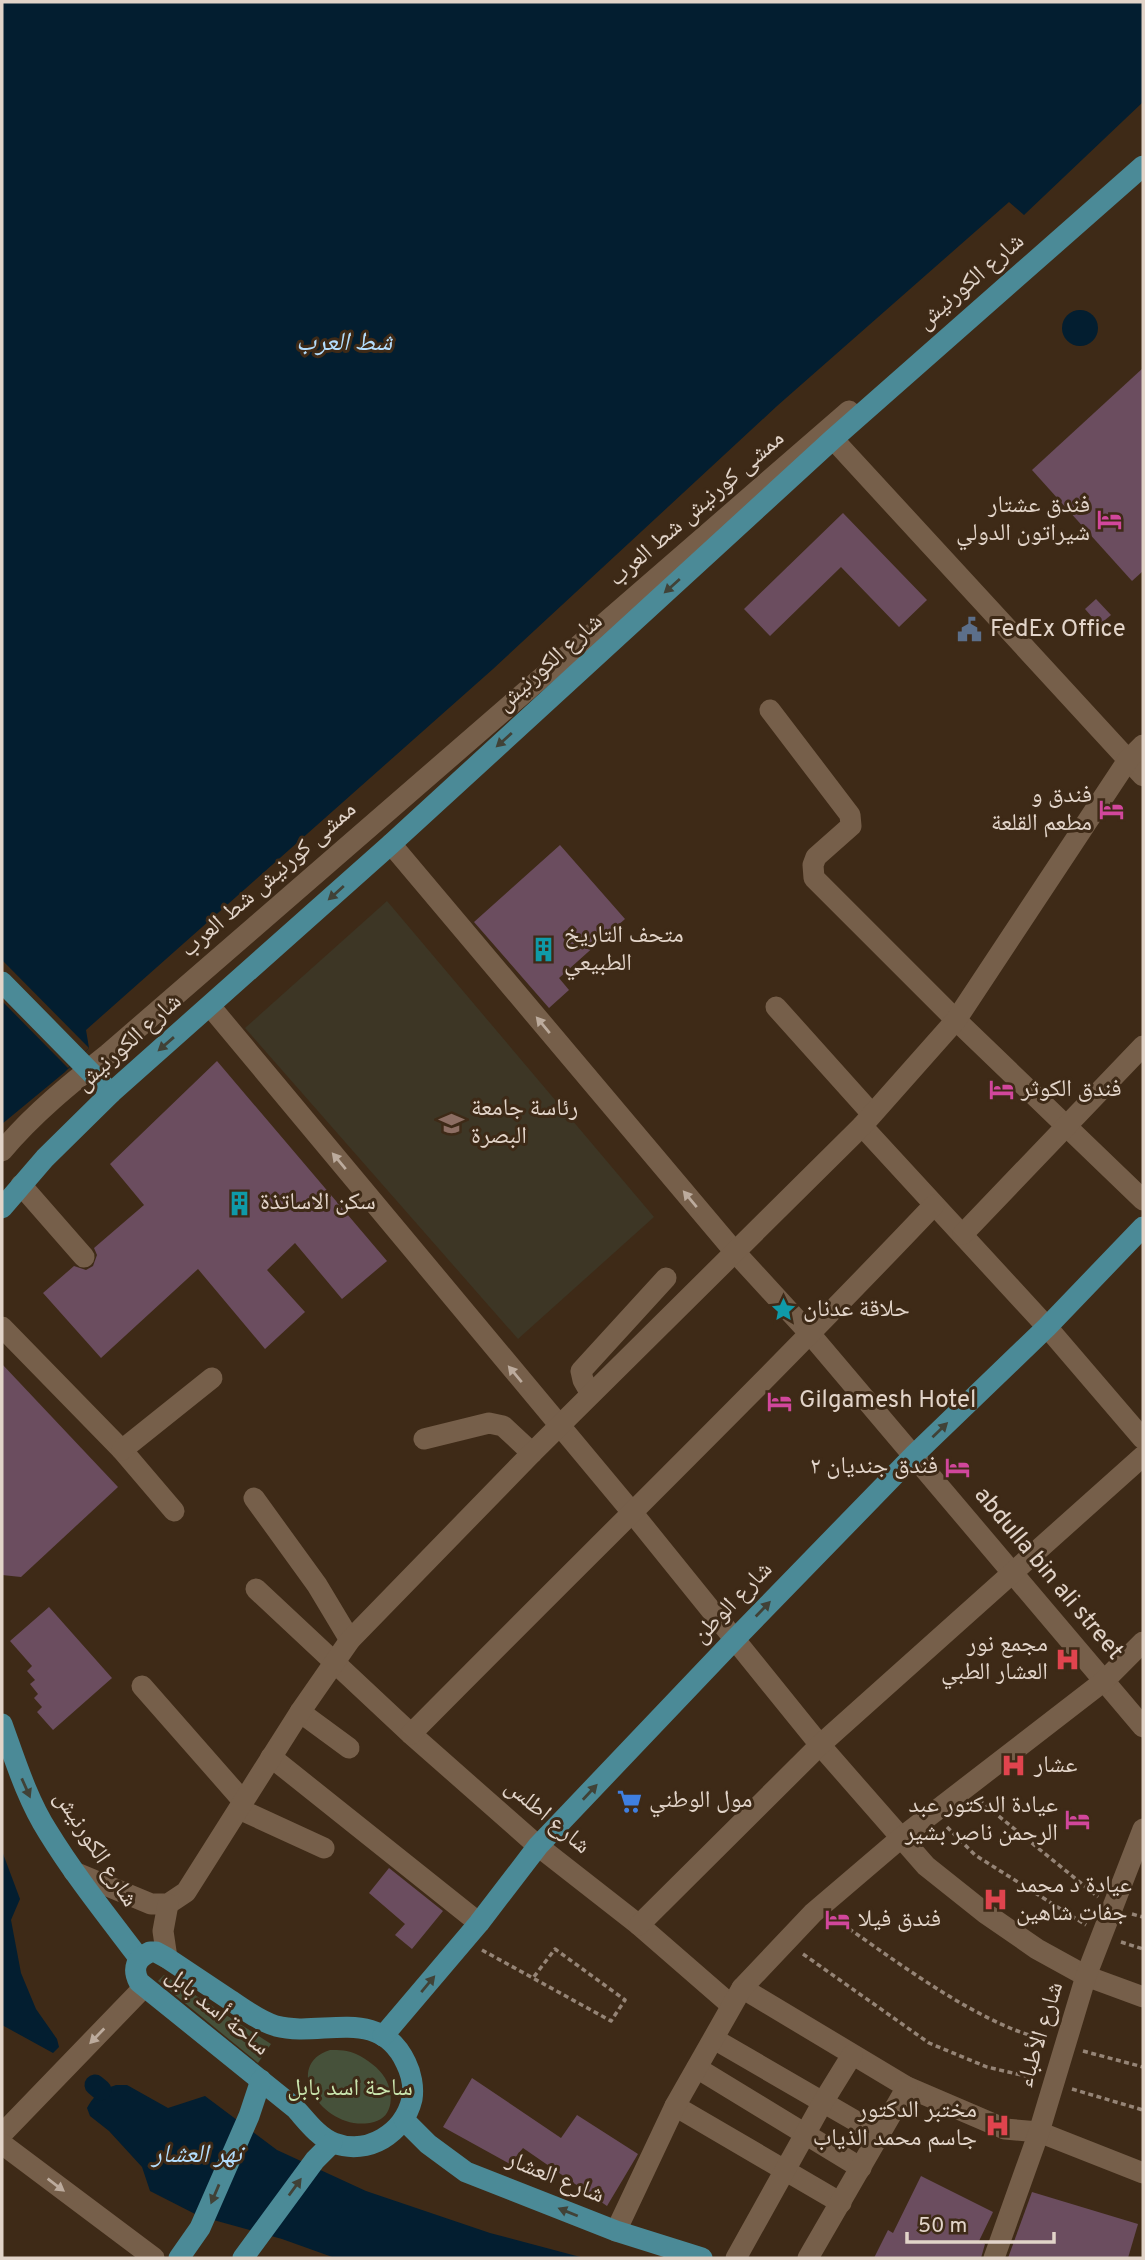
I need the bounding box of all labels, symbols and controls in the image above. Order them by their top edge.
street label: شارع الكورنيش [911,227,1031,337]
water label: شط العرب [296,327,393,360]
street label: ممشى كورنيش شط العرب [603,424,791,594]
place label: فندق عشتار شيراتون الدولي [956,491,1090,551]
hotel icon: فندق عشتار شيراتون الدولي [1096,506,1124,534]
one-way arrow [664,578,681,594]
street label: شارع الكورنيش [490,607,610,719]
place label: FedEx Office [990,615,1126,645]
public building icon: FedEx Office [956,616,984,644]
one-way arrow [495,732,513,748]
place label: فندق و مطعم القلعة [991,781,1092,839]
street label: ممشى كورنيش شط العرب [175,795,363,965]
hotel icon: فندق و مطعم القلعة [1098,796,1126,824]
one-way arrow [327,885,345,901]
place label: متحف التاريخ الطبيعي [564,921,684,981]
building icon: متحف التاريخ الطبيعي [530,936,558,964]
street label: شارع الكورنيش [69,987,189,1099]
one-way arrow [536,1016,551,1034]
one-way arrow [157,1036,175,1052]
place label: فندق الكوثر [1020,1075,1122,1105]
hotel icon: فندق الكوثر [987,1076,1015,1104]
place label: رئاسة جامعة البصرة [471,1094,578,1152]
school or university icon: رئاسة جامعة البصرة [437,1109,465,1137]
one-way arrow [331,1152,347,1170]
place label: سكن الاساتذة [260,1188,376,1218]
building icon: سكن الاساتذة [226,1189,254,1217]
one-way arrow [683,1191,698,1208]
place label: حلاقة عدنان [803,1295,910,1325]
place icon: حلاقة عدنان [769,1296,797,1324]
one-way arrow [508,1365,523,1382]
place label: Gilgamesh Hotel [799,1386,976,1416]
hotel icon: Gilgamesh Hotel [765,1387,793,1415]
one-way arrow [931,1422,948,1438]
place label: فندق جنديان ٢ [810,1452,938,1482]
hotel icon: فندق جنديان ٢ [944,1453,972,1481]
street label: abdulla bin ali street [967,1481,1129,1667]
street label: شارع الوطن [686,1555,780,1651]
one-way arrow [755,1601,771,1618]
place label: مجمع نور العشار الطبي [941,1630,1048,1690]
hospital icon: مجمع نور العشار الطبي [1054,1645,1082,1673]
place label: عشار [1033,1751,1077,1781]
hospital icon: عشار [1000,1752,1028,1780]
street label: شارع اطلس [498,1772,596,1862]
one-way arrow [21,1777,32,1798]
one-way arrow [582,1783,598,1801]
street label: شارع الكورنيش [46,1785,144,1913]
place label: مول الوطني [649,1786,752,1818]
supermarket icon: مول الوطني [615,1787,643,1815]
place label: عيادة الدكتور عبد الرحمن ناصر بشير [904,1791,1058,1849]
hotel icon: عيادة الدكتور عبد الرحمن ناصر بشير [1064,1806,1092,1834]
place label: عيادة د محمد جفات شاهين [1016,1871,1132,1929]
hospital icon: عيادة د محمد جفات شاهين [982,1886,1010,1914]
place label: فندق فيلا [858,1905,941,1935]
hotel icon: فندق فيلا [824,1906,852,1934]
street label: ساحة أسد بابل [159,1960,276,2063]
one-way arrow [420,1976,435,1994]
street label: شارع الأطباء [1011,1979,1071,2091]
one-way arrow [90,2027,106,2044]
park label: ساحة اسد بابل [287,2074,413,2104]
place label: مختبر الدكتور جاسم محمد الذياب [813,2096,977,2154]
hospital icon: مختبر الدكتور جاسم محمد الذياب [983,2111,1011,2139]
water label: نهر العشار [150,2139,245,2172]
street label: شارع العشار [501,2144,608,2211]
one-way arrow [47,2178,66,2192]
one-way arrow [288,2178,302,2196]
one-way arrow [209,2184,220,2205]
scale bar [907,2200,1054,2244]
one-way arrow [557,2206,578,2217]
text: 50 m [918,2213,967,2240]

